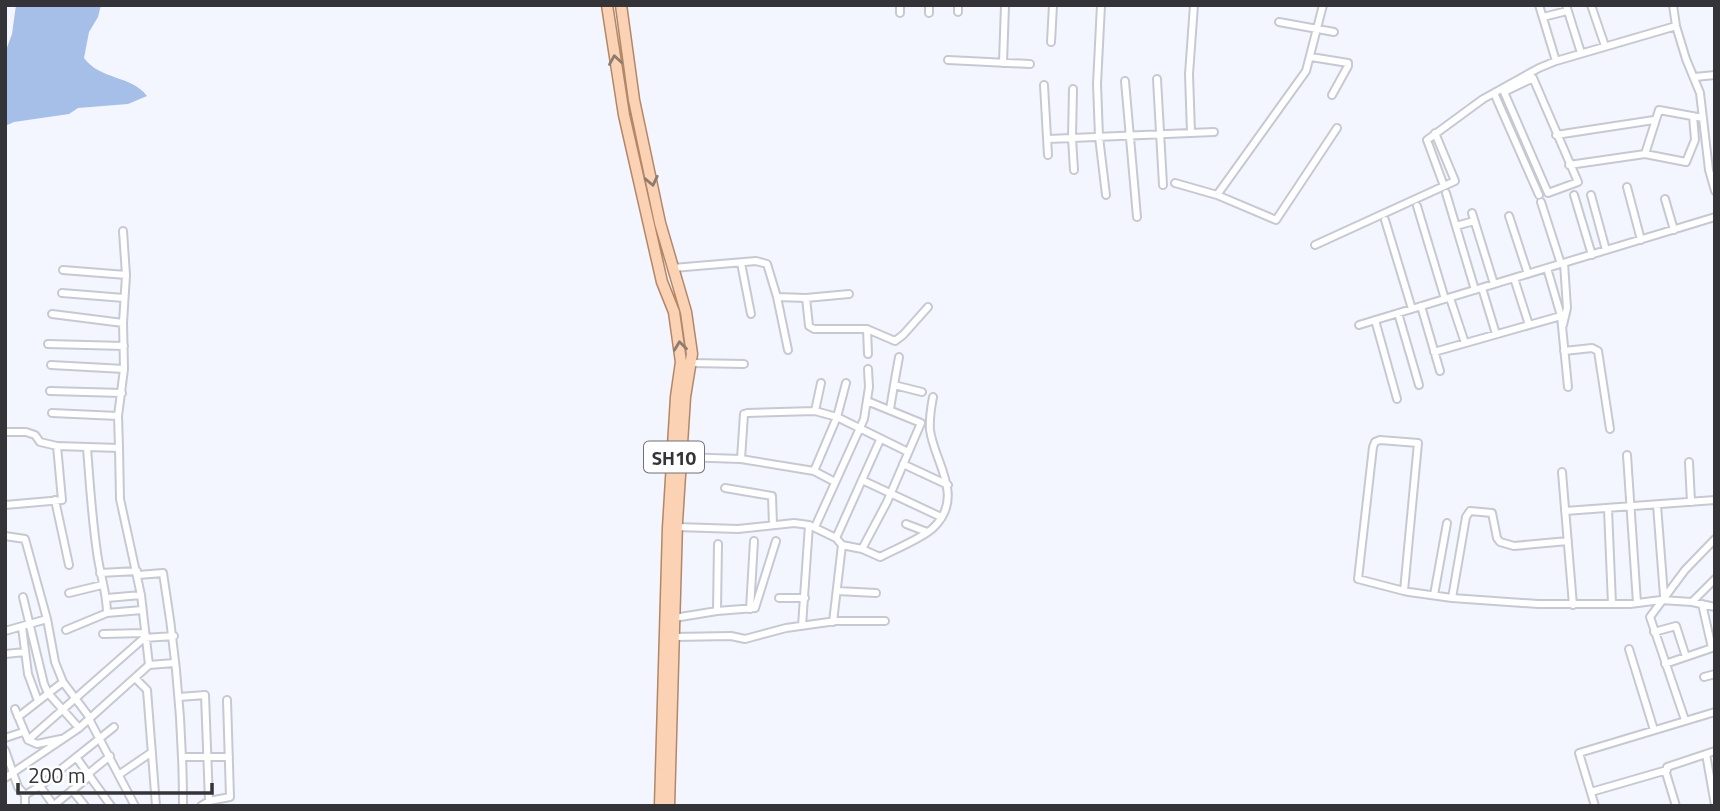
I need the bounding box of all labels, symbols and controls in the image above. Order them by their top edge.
one-way arrow [608,54,623,66]
one-way arrow [643,175,658,187]
one-way arrow [672,341,687,352]
road number: SH10 [644,442,704,472]
scale bar [18,752,212,796]
text: 200 m [28,759,85,791]

